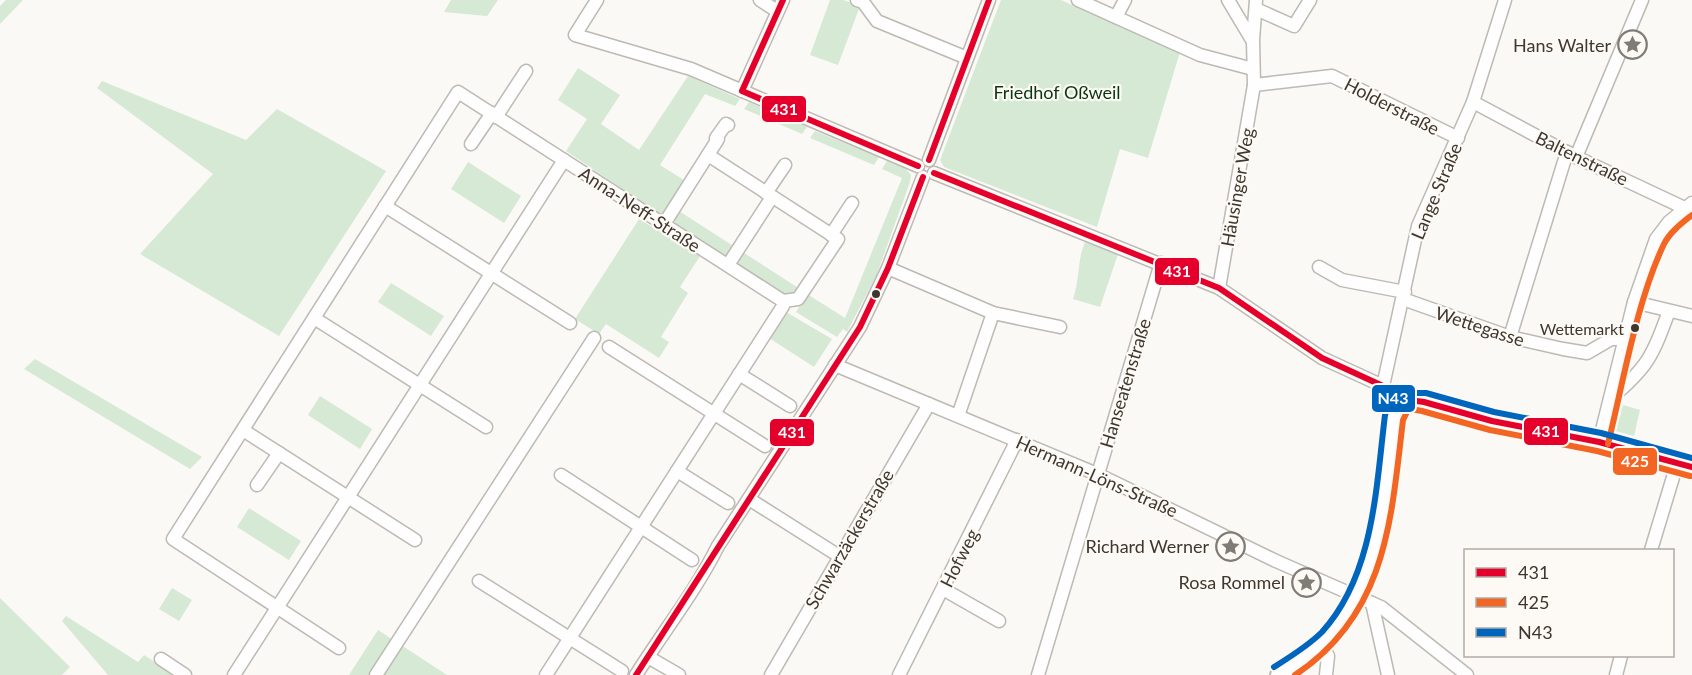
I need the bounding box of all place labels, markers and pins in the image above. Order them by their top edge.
place icon: Hans Walter [1616,29,1648,61]
place label: Hans Walter [1513,34,1611,56]
unlabelled marker [870,288,882,300]
place label: Wettemarkt [1540,319,1624,338]
marker: Wettemarkt [1629,322,1641,334]
place icon: Richard Werner [1214,530,1246,562]
place label: Richard Werner [1086,535,1209,557]
place icon: Rosa Rommel [1290,566,1322,598]
place label: Rosa Rommel [1178,571,1285,593]

